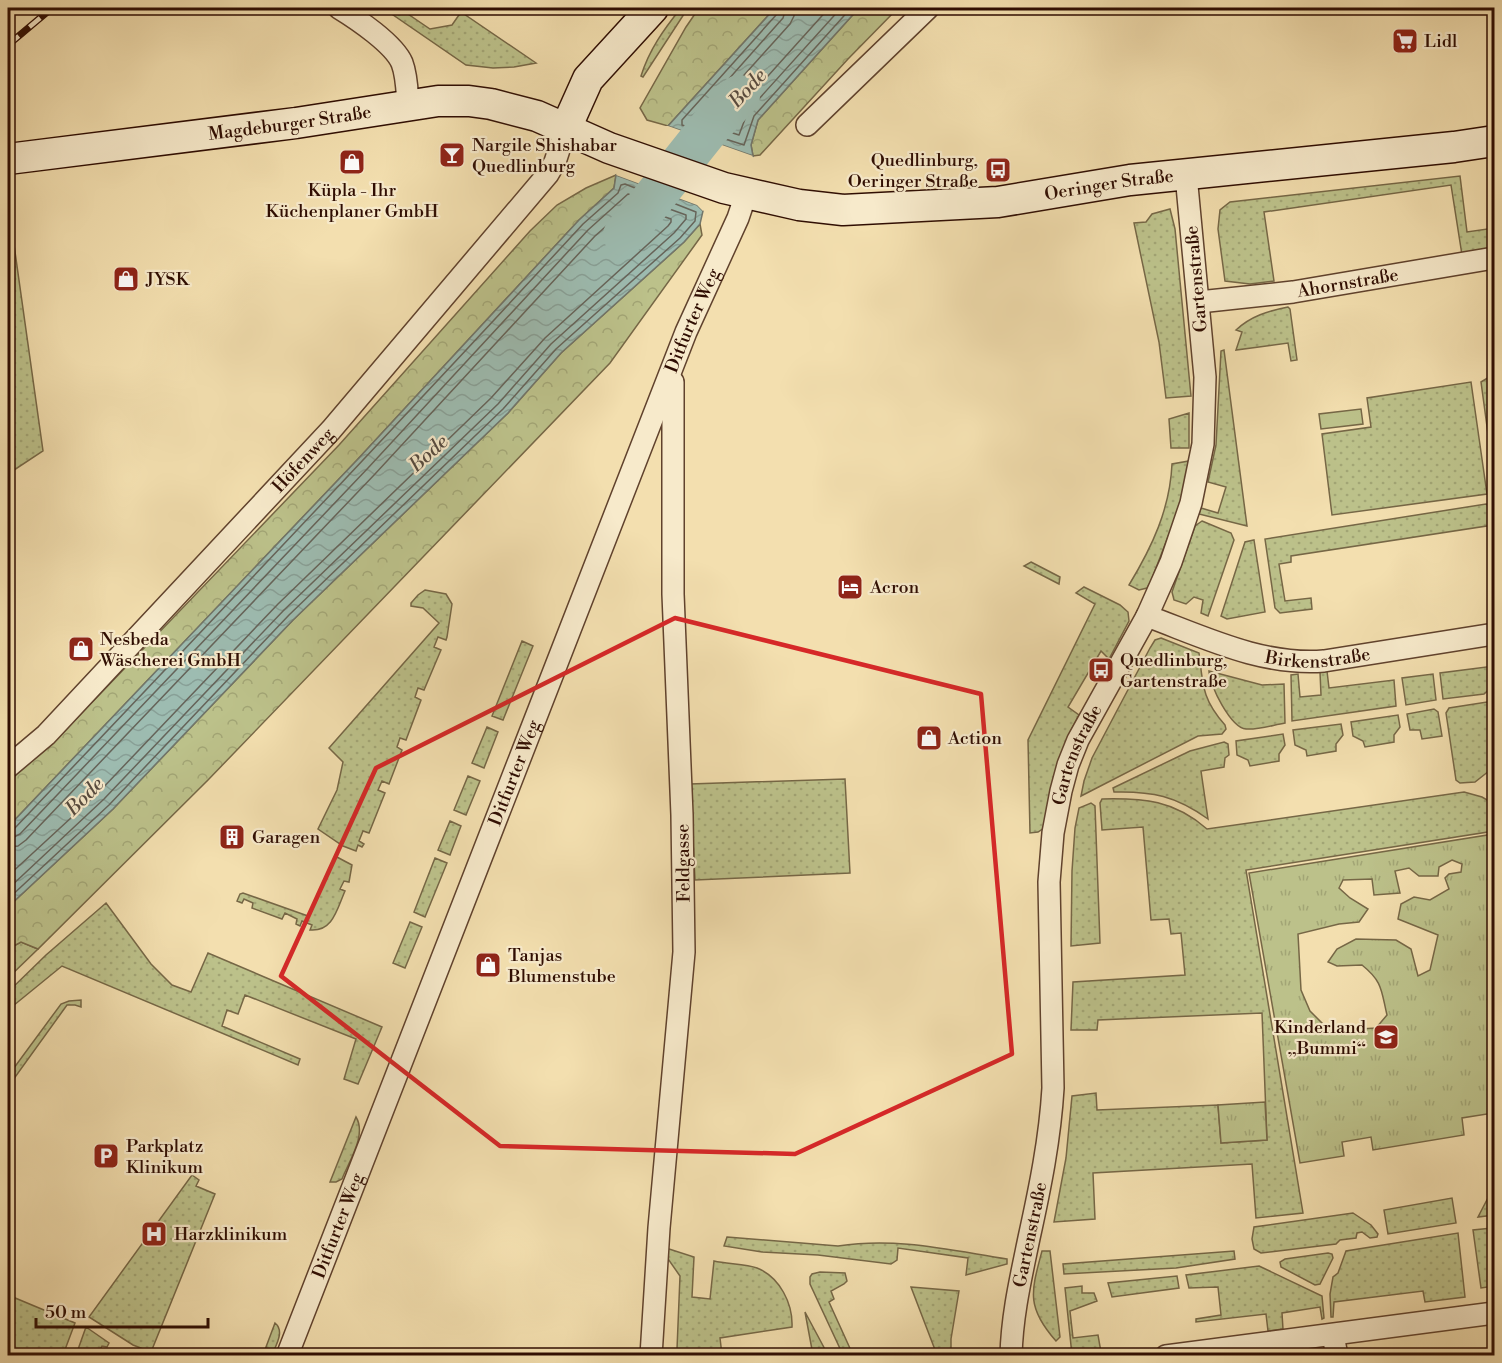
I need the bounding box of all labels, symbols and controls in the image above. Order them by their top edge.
supermarket icon: Lidl [1390,26,1420,56]
place label: Lidl [1424,30,1458,53]
water label: Bode [723,64,773,115]
street label: Magdeburger Straße [207,101,373,146]
place label: Nargile Shishabar Quedlinburg [472,134,617,178]
bar icon: Nargile Shishabar Quedlinburg [437,140,467,170]
shop icon: Küpla - Ihr Küchenplaner GmbH [337,147,367,177]
place label: Quedlinburg, Oeringer Straße [848,149,978,193]
bus stop icon: Quedlinburg, Oeringer Straße [983,155,1013,185]
street label: Oeringer Straße [1043,165,1175,206]
place label: Küpla - Ihr Küchenplaner GmbH [265,179,439,223]
street label: Gartenstraße [1180,225,1213,333]
street label: Ahornstraße [1294,263,1400,303]
shop icon: JYSK [111,264,141,294]
street label: Ditfurter Weg [660,264,726,376]
place label: JYSK [145,268,191,291]
street label: Höfenweg [267,422,340,498]
water label: Bode [403,429,454,479]
hotel icon: Acron [835,572,865,602]
place label: Acron [869,576,920,599]
place label: Nesbeda Wäscherei GmbH [99,628,242,672]
shop icon: Nesbeda Wäscherei GmbH [66,634,96,664]
street label: Birkenstraße [1262,643,1372,674]
place label: Quedlinburg, Gartenstraße [1120,649,1227,693]
bus stop icon: Quedlinburg, Gartenstraße [1086,655,1116,685]
street label: Gartenstraße [1048,700,1108,807]
street label: Ditfurter Weg [484,716,546,829]
shop icon: Action [914,723,944,753]
place label: Action [947,727,1002,750]
water label: Bode [60,772,110,822]
building icon: Garagen [217,822,247,852]
street label: Feldgasse [671,824,696,902]
place label: Garagen [252,826,320,849]
place label: Tanjas Blumenstube [507,944,616,988]
shop icon: Tanjas Blumenstube [473,950,503,980]
place label: Kinderland „Bummi“ [1274,1016,1367,1060]
school or university icon: Kinderland „Bummi“ [1371,1022,1401,1052]
place label: Parkplatz Klinikum [126,1135,203,1179]
parking icon: Parkplatz Klinikum [91,1141,121,1171]
street label: Ditfurter Weg [307,1169,370,1282]
street label: Gartenstraße [1008,1180,1052,1289]
hospital icon: Harzklinikum [139,1219,169,1249]
place label: Harzklinikum [174,1223,287,1246]
scale bar [36,1291,208,1329]
text: 50 m [45,1301,87,1324]

